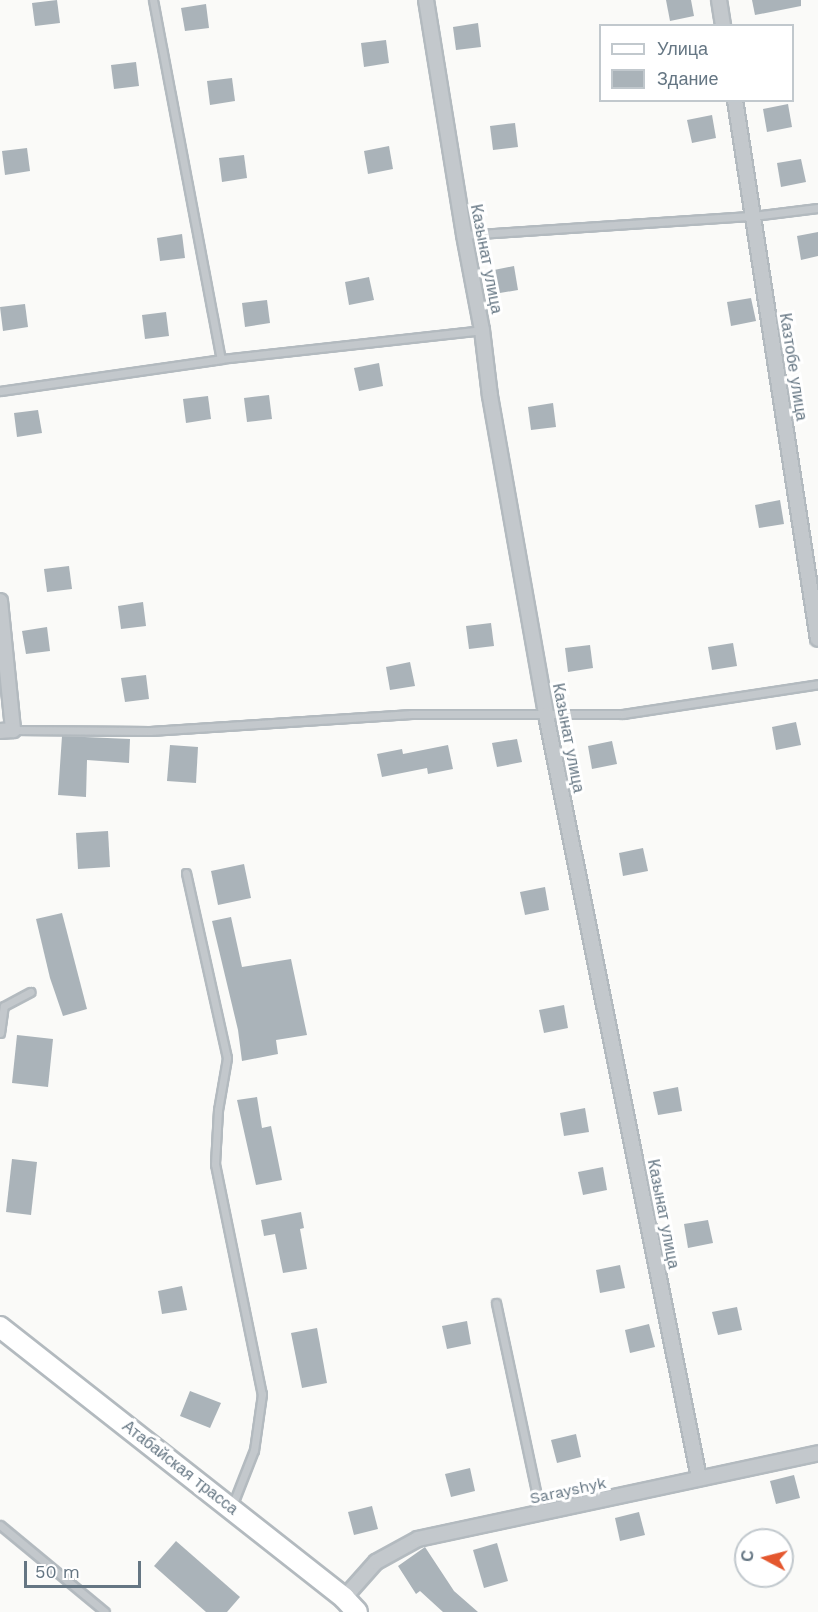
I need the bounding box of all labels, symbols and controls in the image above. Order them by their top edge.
legend [599,24,794,102]
text: Улица [657,38,708,59]
text: Здание [657,68,718,89]
street label: Казынат улица [466,203,506,315]
street label: Казтобе улица [775,312,811,422]
street label: Казынат улица [548,682,588,794]
street label: Казынат улица [643,1158,683,1270]
street label: Атабайская трасса [118,1417,242,1519]
street label: Sarayshyk [528,1474,608,1508]
north arrow [734,1528,794,1588]
scale bar [27,1549,144,1587]
text: С [737,1549,758,1563]
text: 50 m [35,1561,80,1582]

